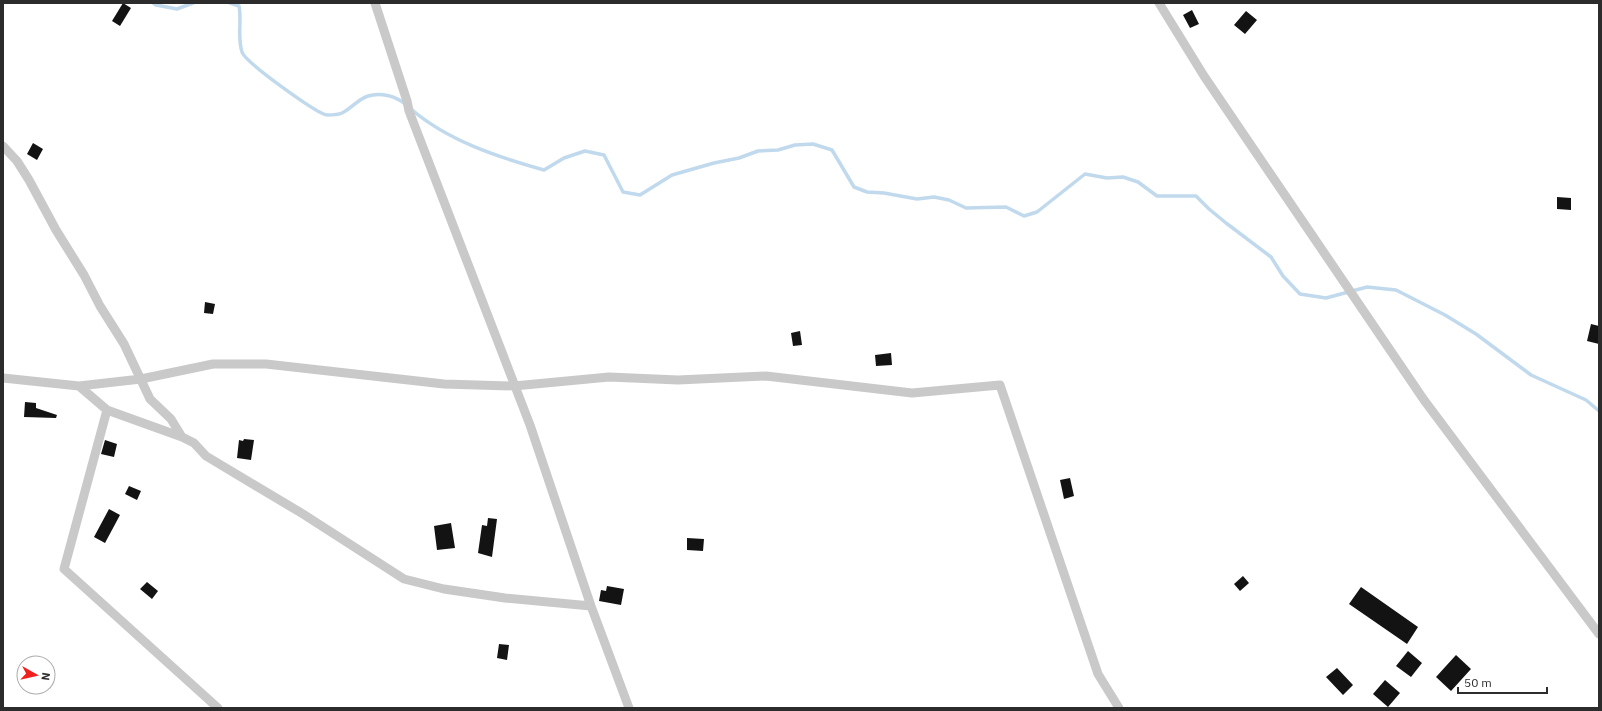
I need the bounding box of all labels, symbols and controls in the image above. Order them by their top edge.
north arrow [16,655,56,695]
scale bar [1458,669,1547,695]
text: N [38,671,53,681]
text: 50 m [1464,675,1492,690]

